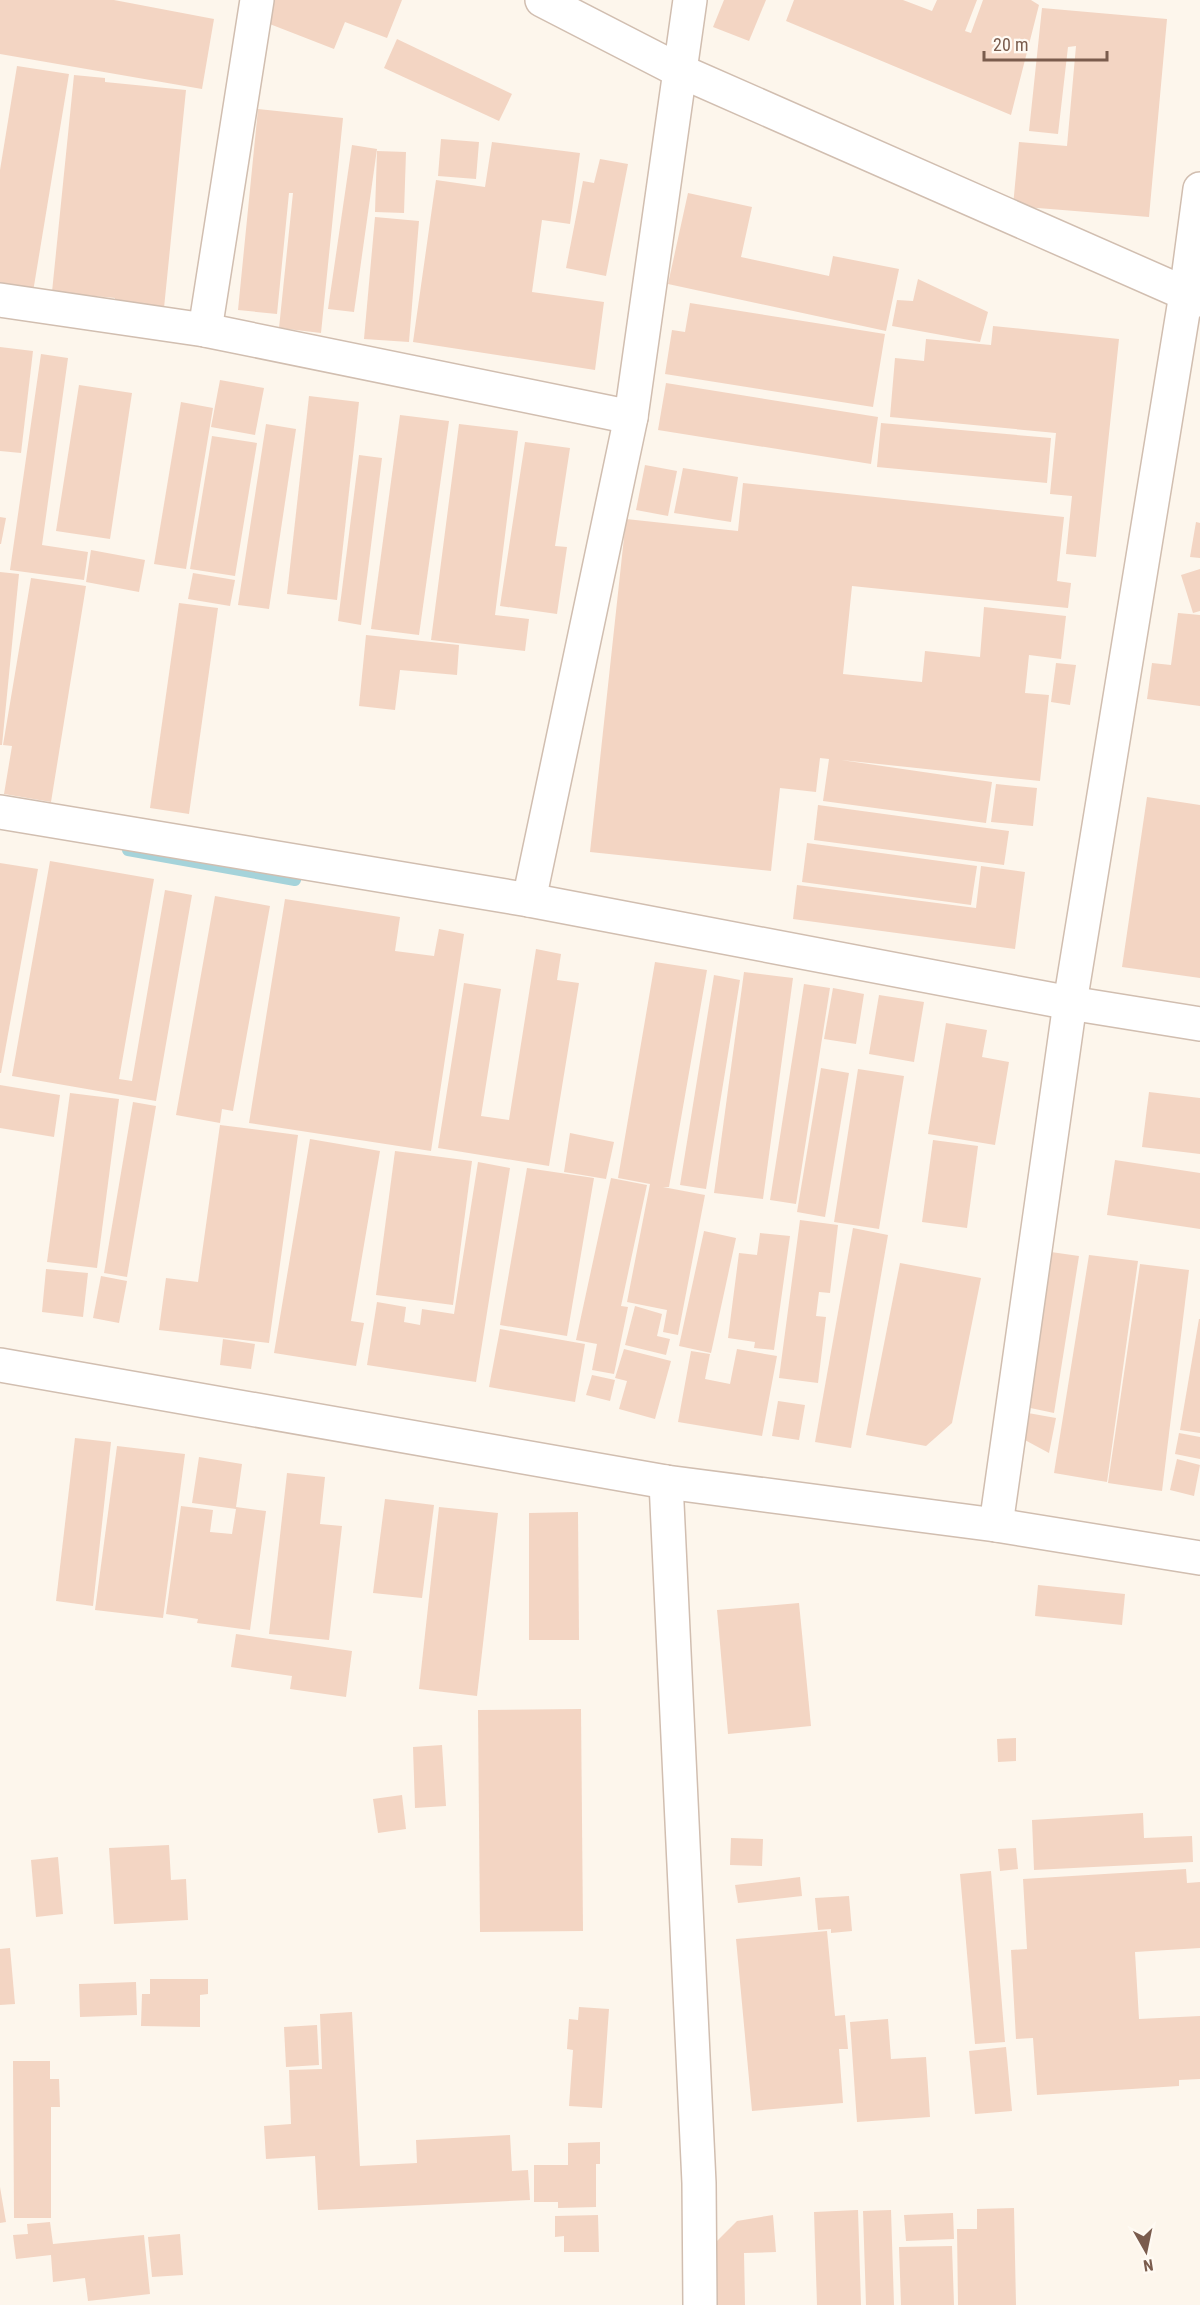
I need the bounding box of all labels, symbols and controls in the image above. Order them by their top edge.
scale bar [984,24,1107,62]
text: 20 m [993,34,1028,55]
north arrow [1116,2221,1176,2281]
text: N [1142,2255,1155,2275]

